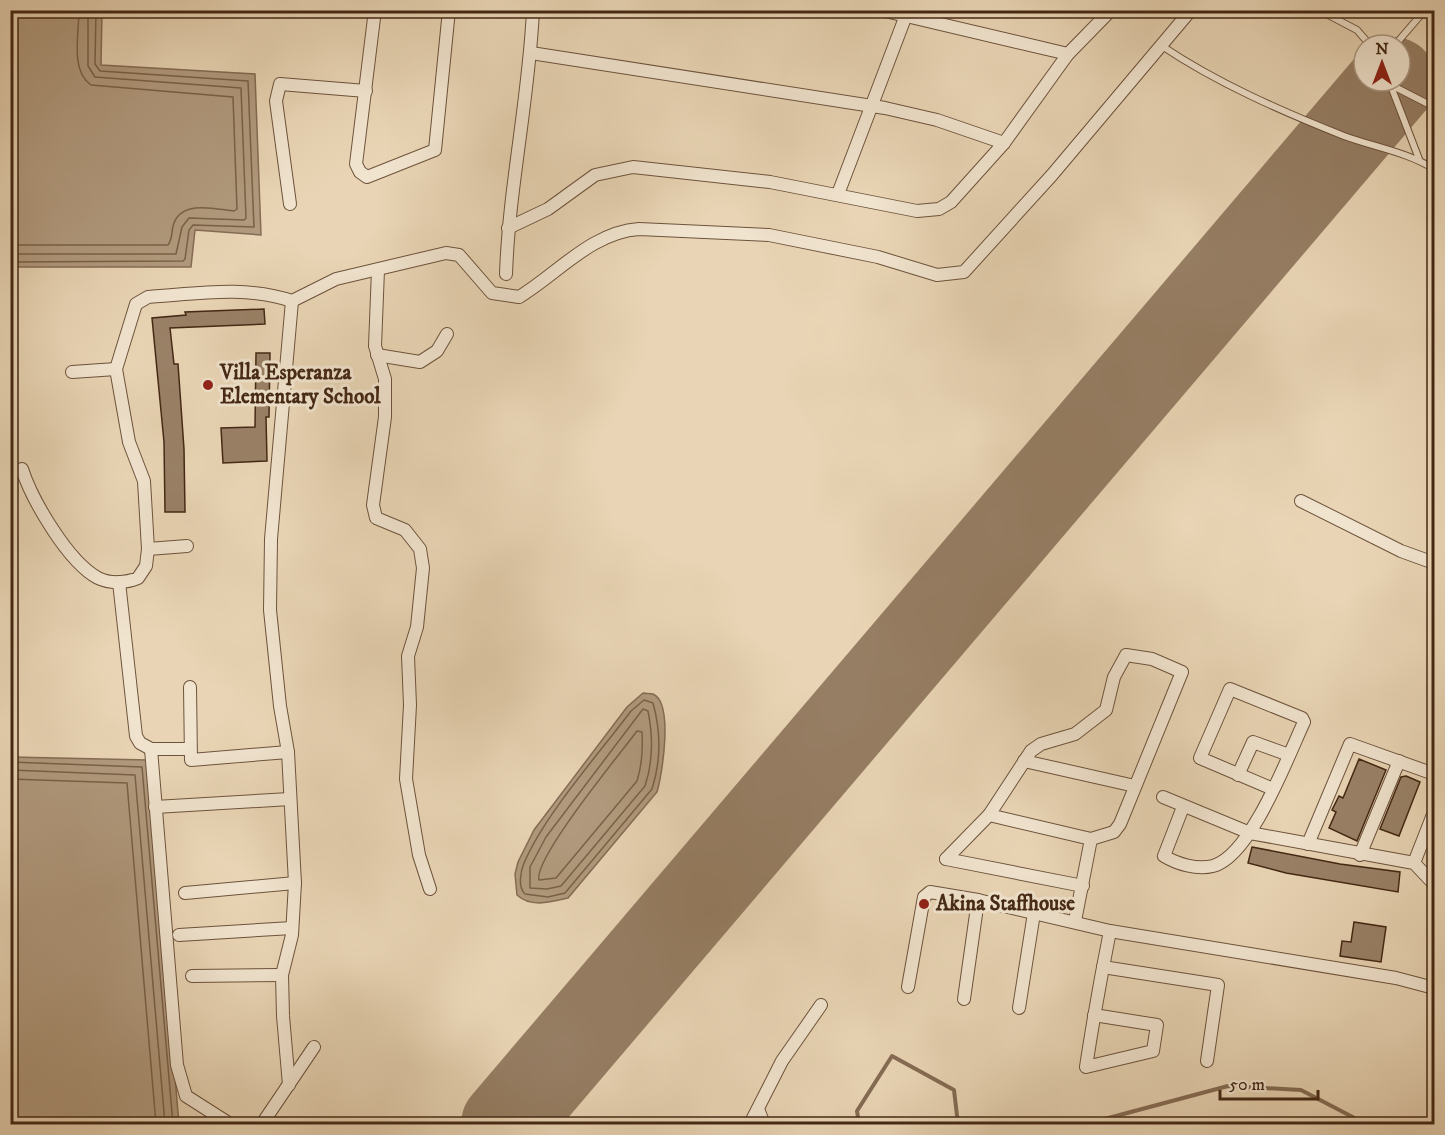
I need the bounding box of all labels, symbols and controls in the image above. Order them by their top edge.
north arrow [1352,33,1412,93]
text: N [1375,39,1389,59]
place label: Villa Esperanza Elementary School [219,360,381,410]
marker: Villa Esperanza Elementary School [201,378,215,392]
place label: Akina Staffhouse [935,891,1075,917]
marker: Akina Staffhouse [917,897,931,911]
scale bar [1220,1063,1318,1101]
text: 50 m [1229,1074,1265,1096]

